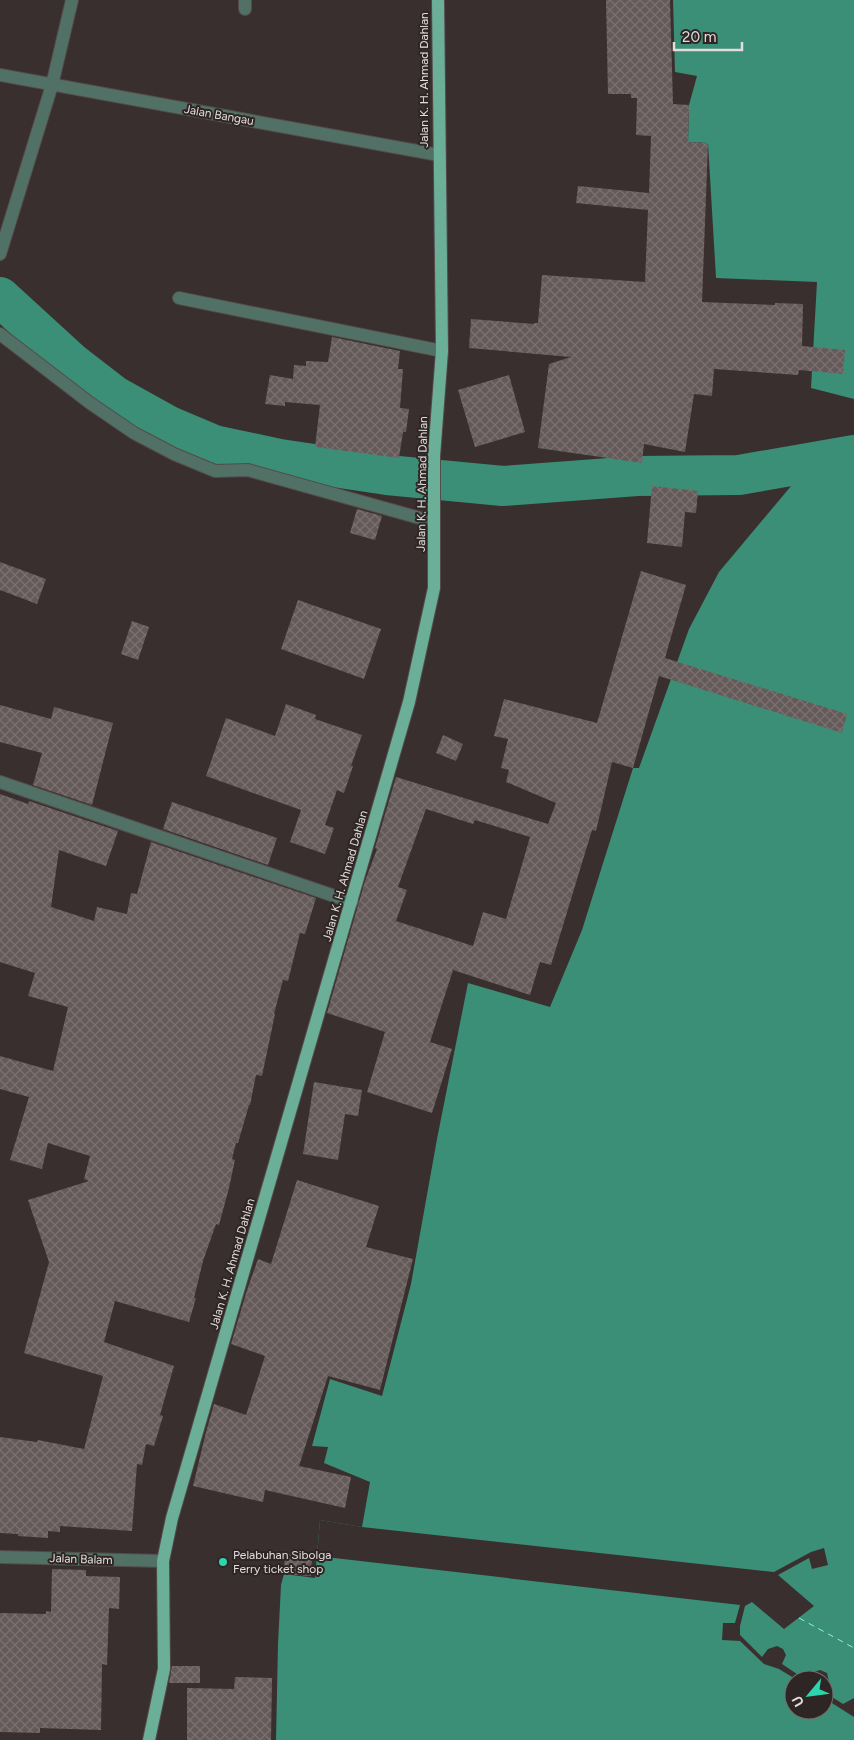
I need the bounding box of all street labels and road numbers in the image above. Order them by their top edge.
street label: Jalan K. H. Ahmad Dahlan [417,12,431,148]
street label: Jalan Bangau [183,102,255,128]
street label: Jalan K. H. Ahmad Dahlan [414,416,430,552]
street label: Jalan K. H. Ahmad Dahlan [320,809,371,943]
street label: Jalan K. H. Ahmad Dahlan [207,1197,258,1331]
street label: Jalan Balam [49,1551,113,1567]

